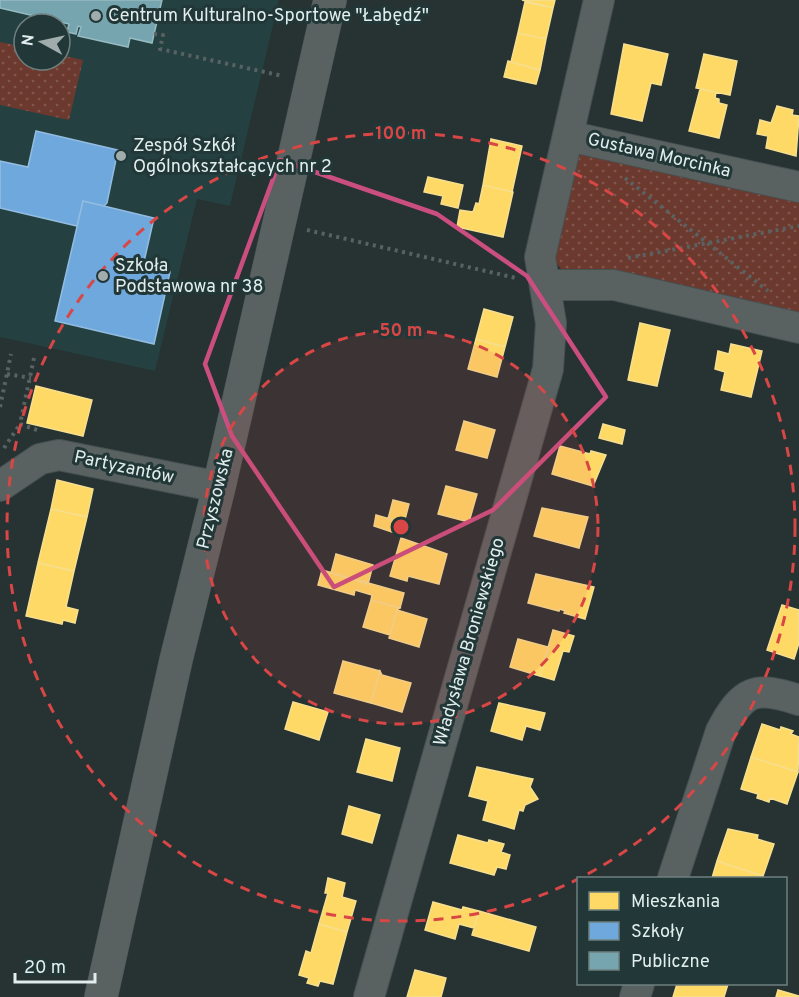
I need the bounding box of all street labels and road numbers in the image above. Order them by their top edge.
street label: Gustawa Morcinka [585,128,733,184]
street label: Partyzantów [72,446,176,490]
street label: Przyszowska [192,446,240,552]
street label: Władysława Broniewskiego [429,535,511,749]

